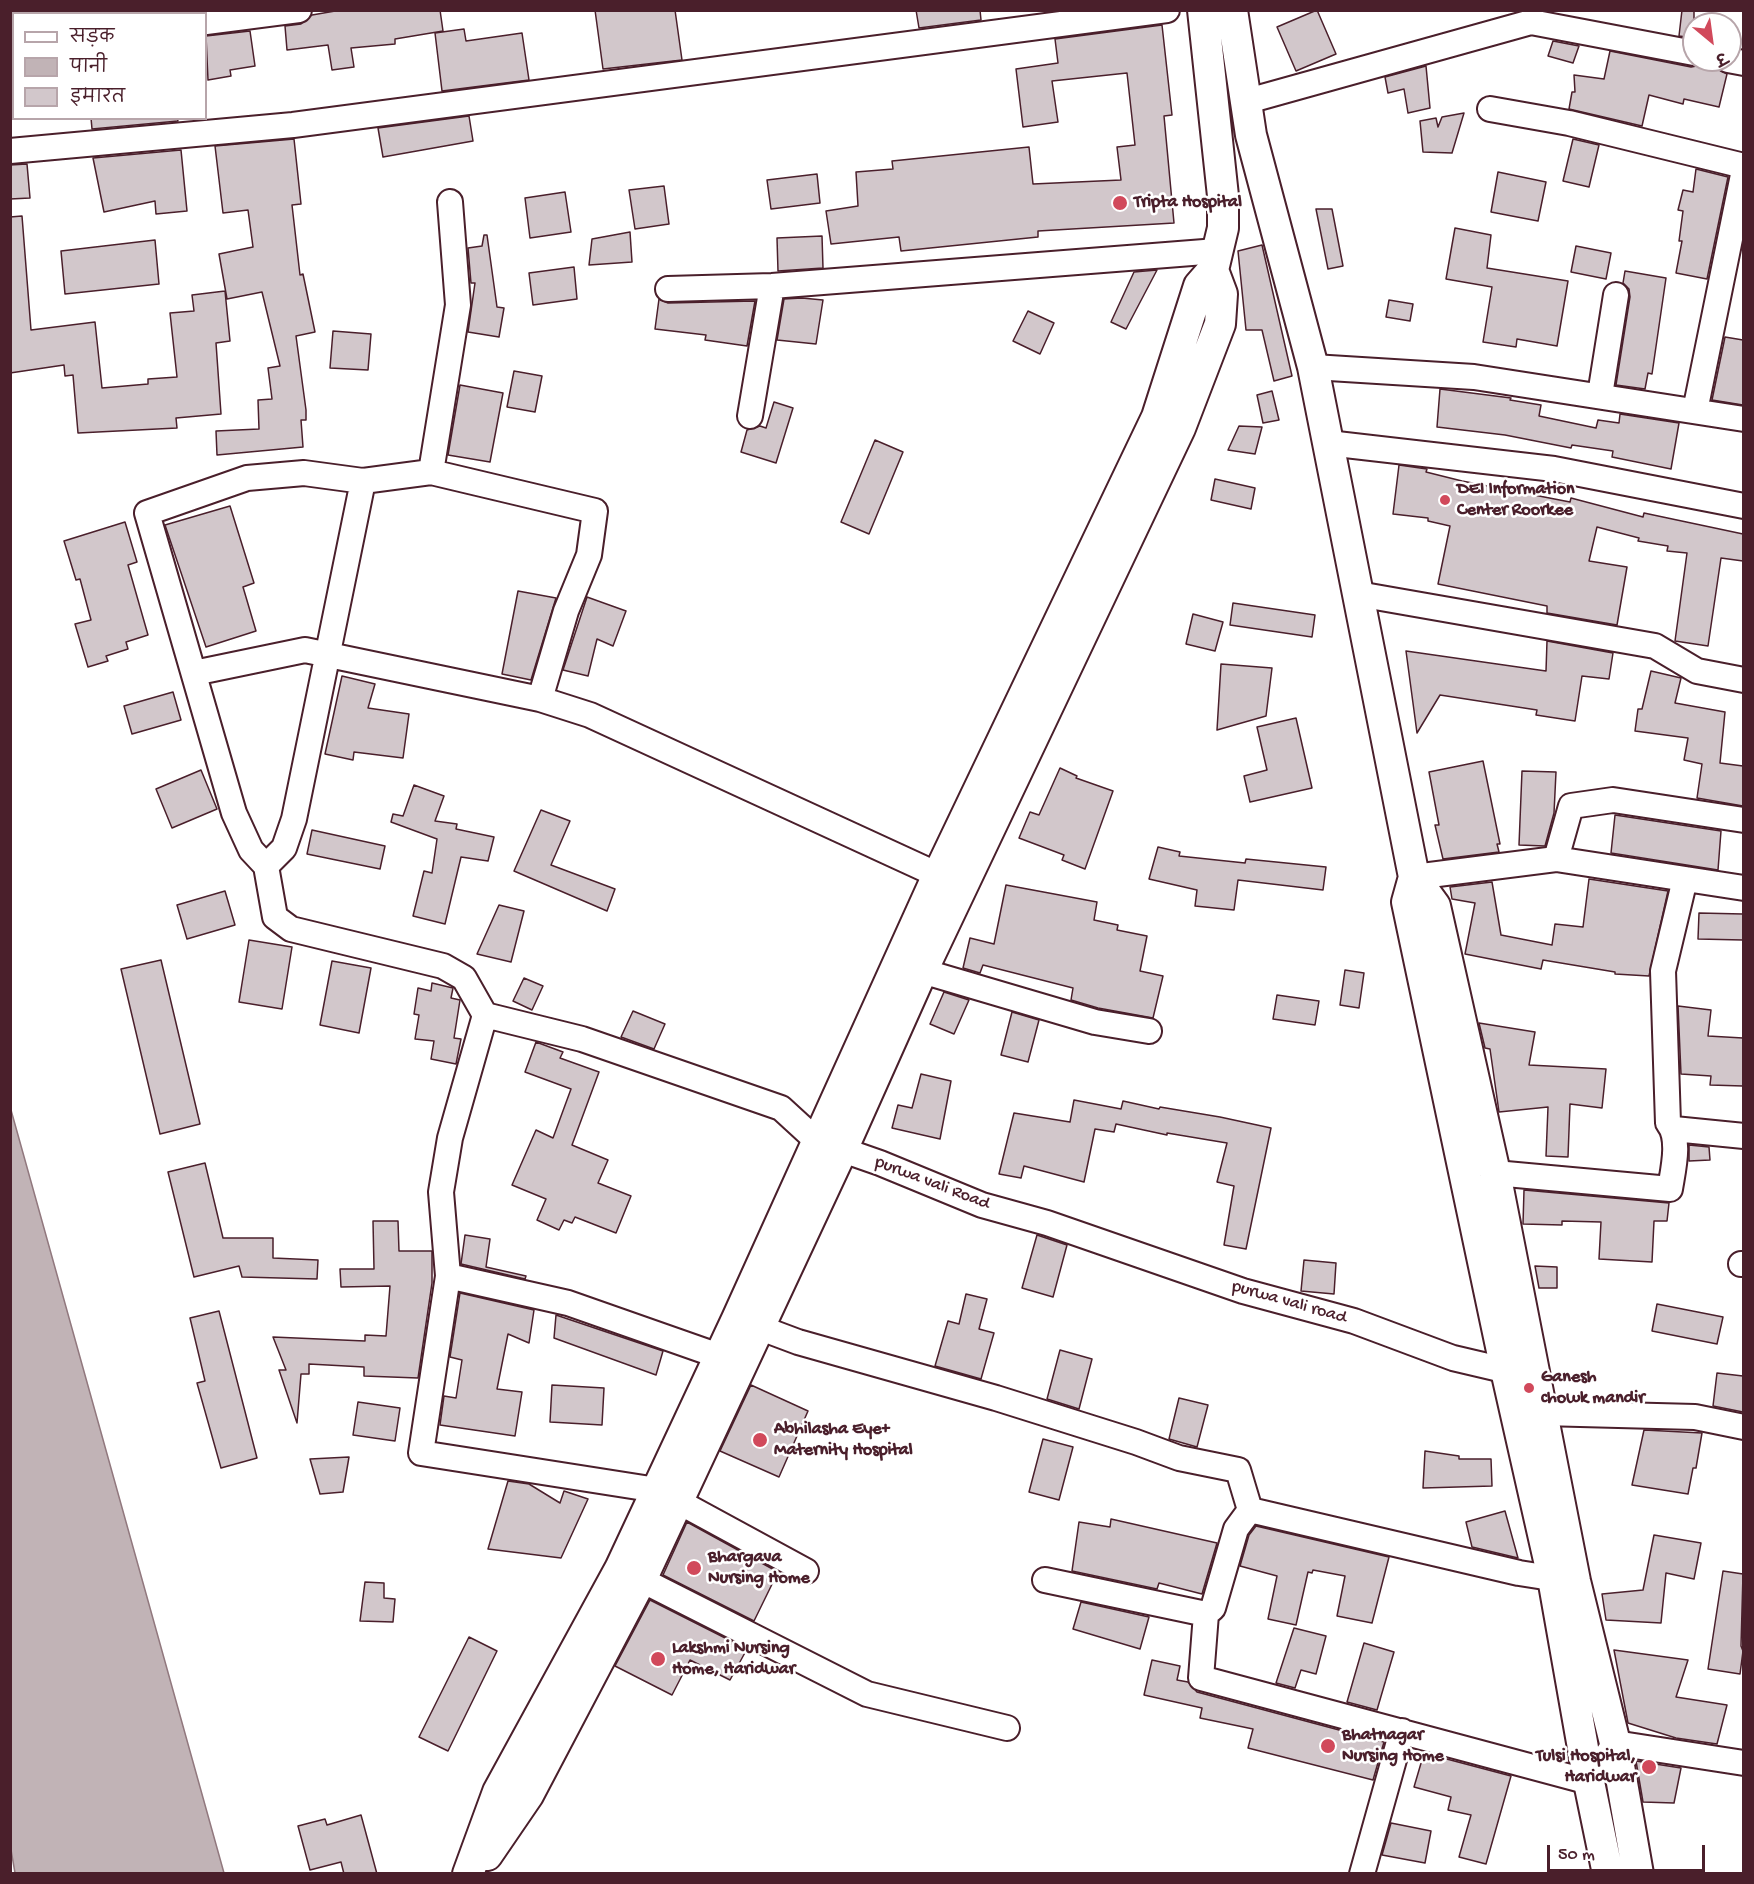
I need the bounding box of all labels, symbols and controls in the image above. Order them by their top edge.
legend [12,12,207,120]
north arrow [1682,12,1742,72]
text: सड़क [70,28,114,49]
text: उ [1711,46,1729,67]
text: पानी [70,58,107,79]
text: इमारत [70,88,125,109]
place label: Tripta Hospital [1134,192,1242,214]
marker: Tripta Hospital [1111,194,1129,212]
place label: DEI Information Center Roorkee [1457,479,1575,522]
marker: DEI Information Center Roorkee [1438,493,1452,507]
street label: purwa vali Road [872,1152,992,1216]
street label: purwa vali road [1229,1276,1349,1330]
place label: Ganesh chowk mandir [1541,1367,1645,1410]
marker: Ganesh chowk mandir [1522,1381,1536,1395]
place label: Abhilasha Eye+ Maternity Hospital [774,1419,913,1462]
marker: Abhilasha Eye+ Maternity Hospital [751,1431,769,1449]
place label: Bhargava Nursing Home [708,1547,810,1590]
marker: Bhargava Nursing Home [685,1559,703,1577]
place label: Lakshmi Nursing Home, Haridwar [672,1638,795,1680]
marker: Lakshmi Nursing Home, Haridwar [649,1650,667,1668]
place label: Bhatnagar Nursing Home [1342,1725,1444,1768]
marker: Bhatnagar Nursing Home [1319,1737,1337,1755]
place label: Tulsi Hospital, Haridwar [1536,1746,1636,1788]
marker: Tulsi Hospital, Haridwar [1640,1758,1658,1776]
scale bar [1550,1833,1708,1871]
text: 50 m [1558,1845,1595,1866]

